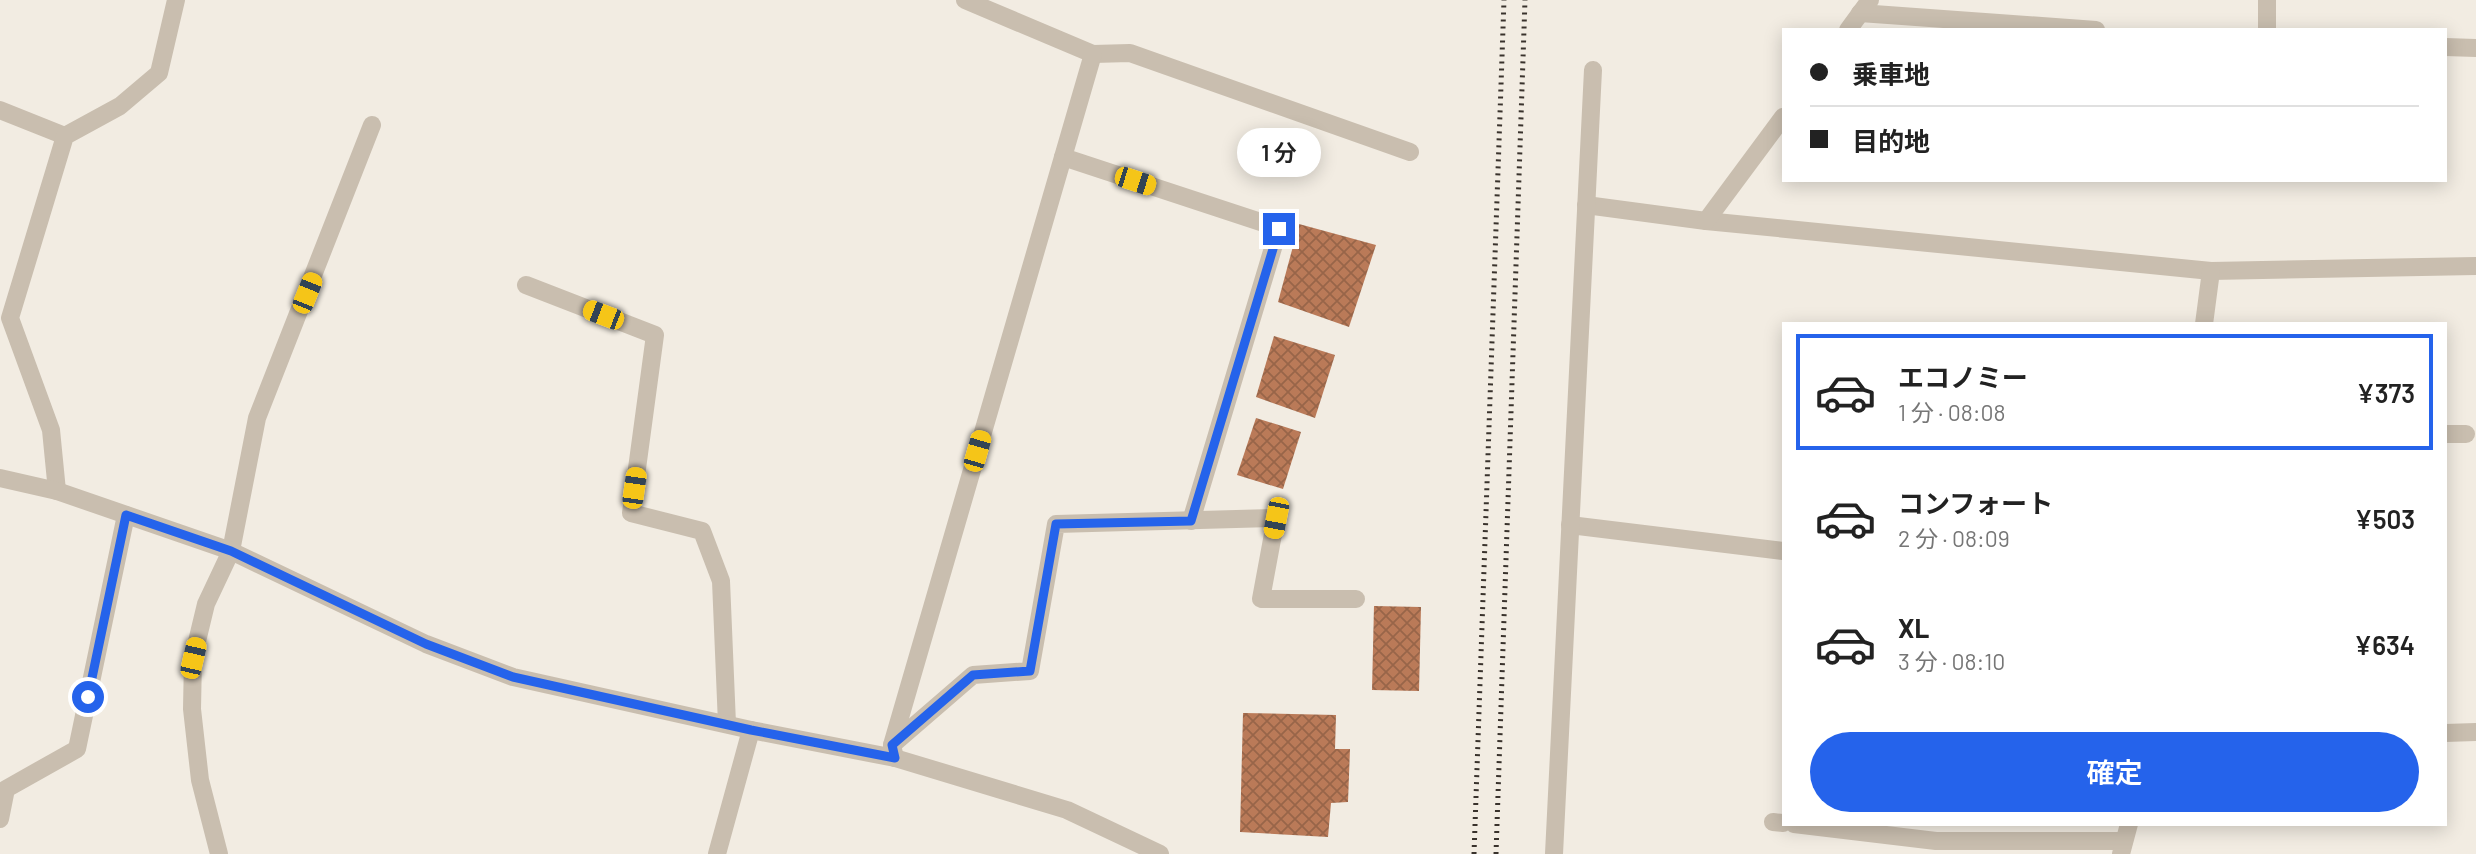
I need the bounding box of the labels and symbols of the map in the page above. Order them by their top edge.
callout: 1 分 [1237,128,1321,176]
car [1112,165,1159,197]
route end [1263,213,1295,245]
car [290,270,325,316]
car [580,298,627,332]
car [962,428,993,474]
car [621,466,648,510]
car [1262,495,1291,541]
car [179,635,208,681]
route start [72,681,104,713]

